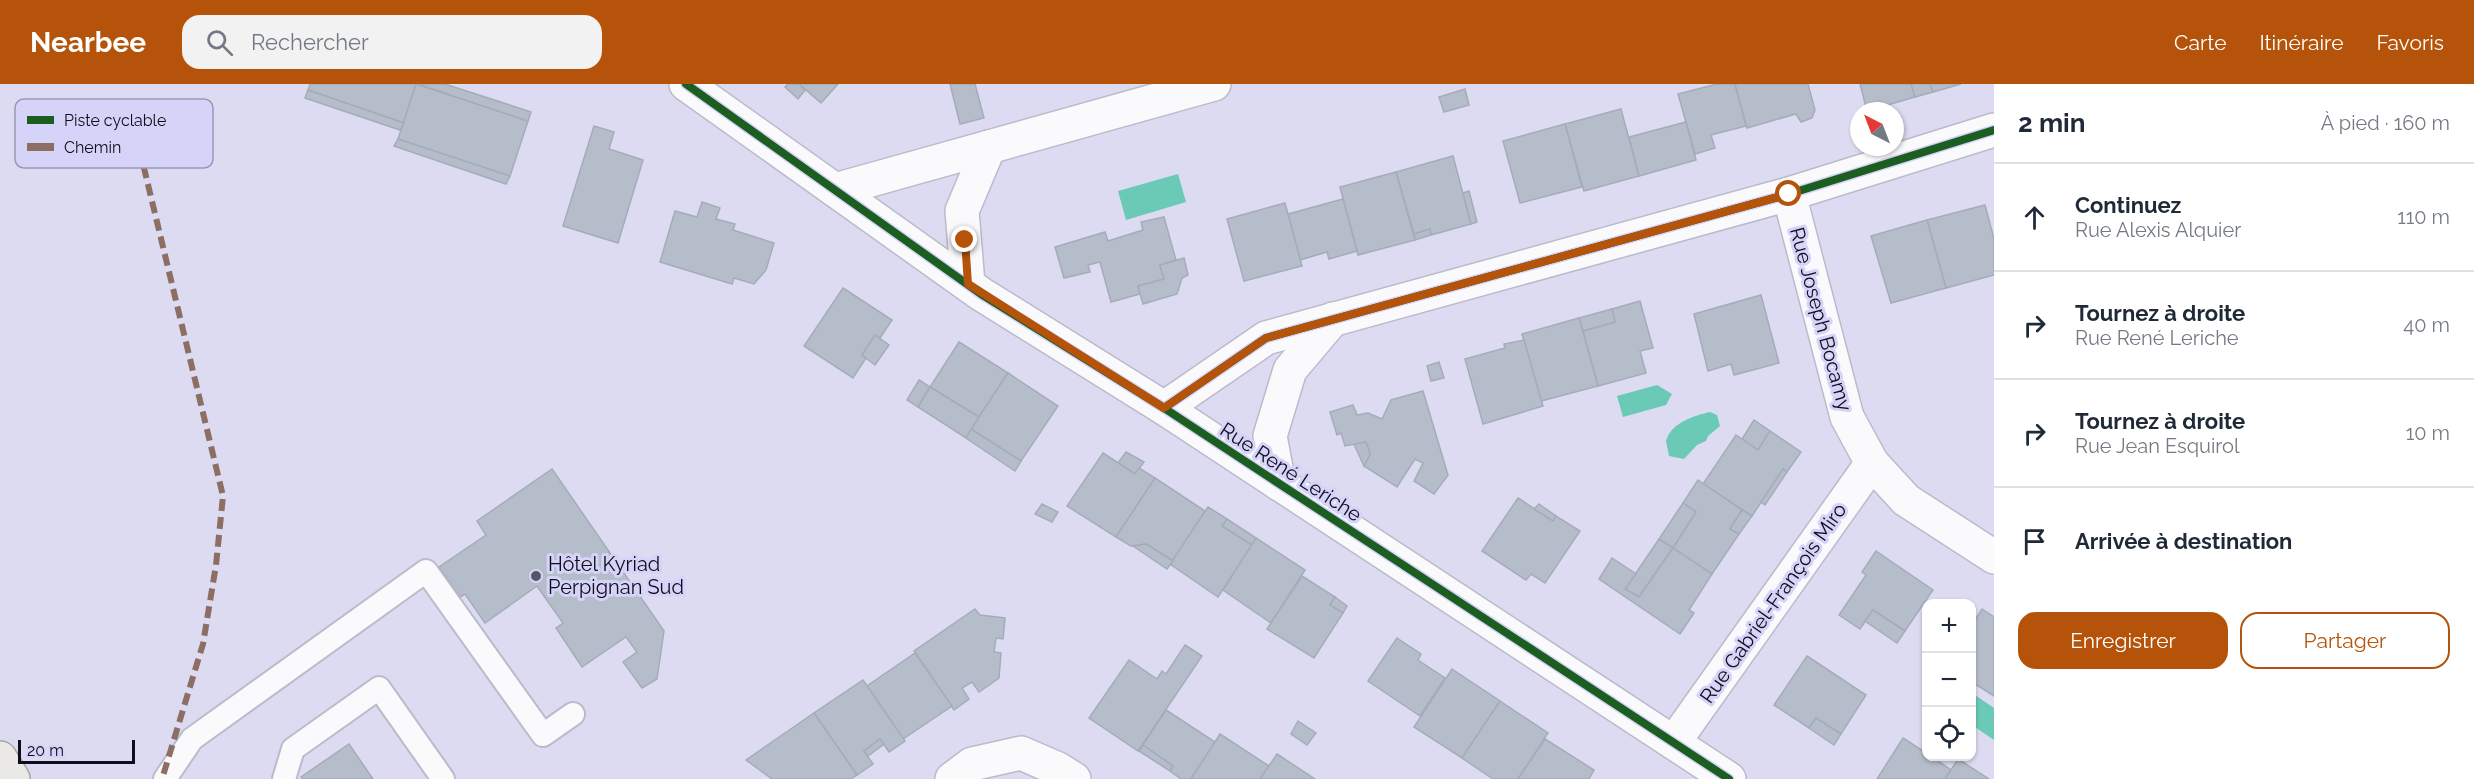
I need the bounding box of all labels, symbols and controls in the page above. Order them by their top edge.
search box [182,15,602,69]
text: Nearbee [30,26,146,59]
icon: search [203,26,236,59]
text: Rechercher [251,29,369,55]
text: Carte [2174,30,2226,55]
text: Itinéraire [2259,30,2343,55]
text: Favoris [2376,30,2444,55]
legend [15,99,213,168]
north arrow [1850,102,1904,156]
text: 2 min [2018,108,2085,138]
text: Piste cyclable [64,111,166,130]
text: À pied · 160 m [2321,111,2450,135]
text: Chemin [64,138,121,157]
route start [1775,180,1801,206]
text: Continuez [2075,192,2181,218]
icon: ahead [2018,201,2051,234]
text: 110 m [2397,205,2450,229]
text: Rue Alexis Alquier [2075,218,2241,242]
street label: Rue Joseph Bocamy [1785,225,1857,414]
route end [951,226,977,252]
text: Tournez à droite [2075,300,2245,326]
icon: right [2018,309,2051,342]
text: 40 m [2403,313,2450,337]
text: Rue René Leriche [2075,326,2239,350]
text: Tournez à droite [2075,408,2245,434]
street label: Rue René Leriche [1216,417,1366,527]
icon: right [2018,417,2051,450]
text: 10 m [2406,421,2450,445]
text: Rue Jean Esquirol [2075,434,2239,458]
street label: Rue Gabriel-François Miro [1695,498,1851,708]
icon: arrive [2018,525,2051,558]
text: Arrivée à destination [2075,528,2292,554]
place label: Hôtel Kyriad Perpignan Sud [548,552,684,599]
marker: Hôtel Kyriad Perpignan Sud [529,569,543,583]
map controls [1922,599,1976,761]
button: + [1922,599,1976,653]
button: Enregistrer [2018,612,2228,669]
button: Partager [2240,612,2450,669]
button: − [1922,653,1976,707]
button: locate [1922,707,1976,761]
scale bar [18,737,135,764]
text: 20 m [27,741,64,760]

